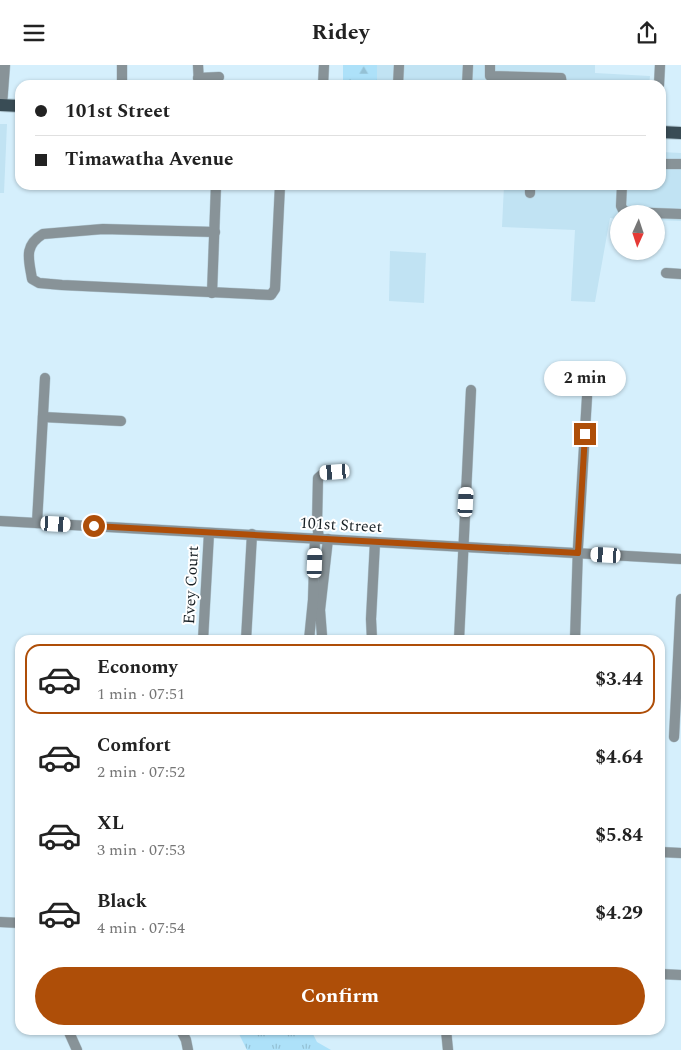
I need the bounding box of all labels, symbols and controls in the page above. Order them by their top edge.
text: Ridey [312,16,369,49]
icon: menu [20,19,48,47]
icon: share [633,19,661,47]
text: 101st Street [65,97,170,126]
text: Timawatha Avenue [65,145,234,174]
north arrow [610,205,665,260]
map controls [610,205,665,260]
callout: 2 min [544,361,626,397]
text: 2 min [564,366,606,390]
route end [574,423,596,445]
car [319,463,350,481]
car [457,487,474,517]
street label: 101st Street [299,511,383,539]
route start [83,515,105,537]
car [40,516,71,532]
street label: Evey Court [177,545,205,625]
car [590,547,621,563]
car [306,548,323,578]
text: Economy [97,653,178,682]
icon: car [37,657,82,702]
text: $3.44 [595,665,643,694]
text: 1 min · 07:51 [97,682,185,706]
text: Comfort [97,731,171,760]
icon: car [37,735,82,780]
text: $4.64 [595,743,643,772]
text: 2 min · 07:52 [97,760,185,784]
text: XL [97,809,124,838]
icon: car [37,813,82,858]
text: $5.84 [595,821,643,850]
text: 3 min · 07:53 [97,838,185,862]
text: Black [97,887,147,916]
icon: car [37,891,82,936]
text: $4.29 [595,899,643,928]
text: 4 min · 07:54 [97,916,185,940]
button: Confirm [35,967,645,1025]

